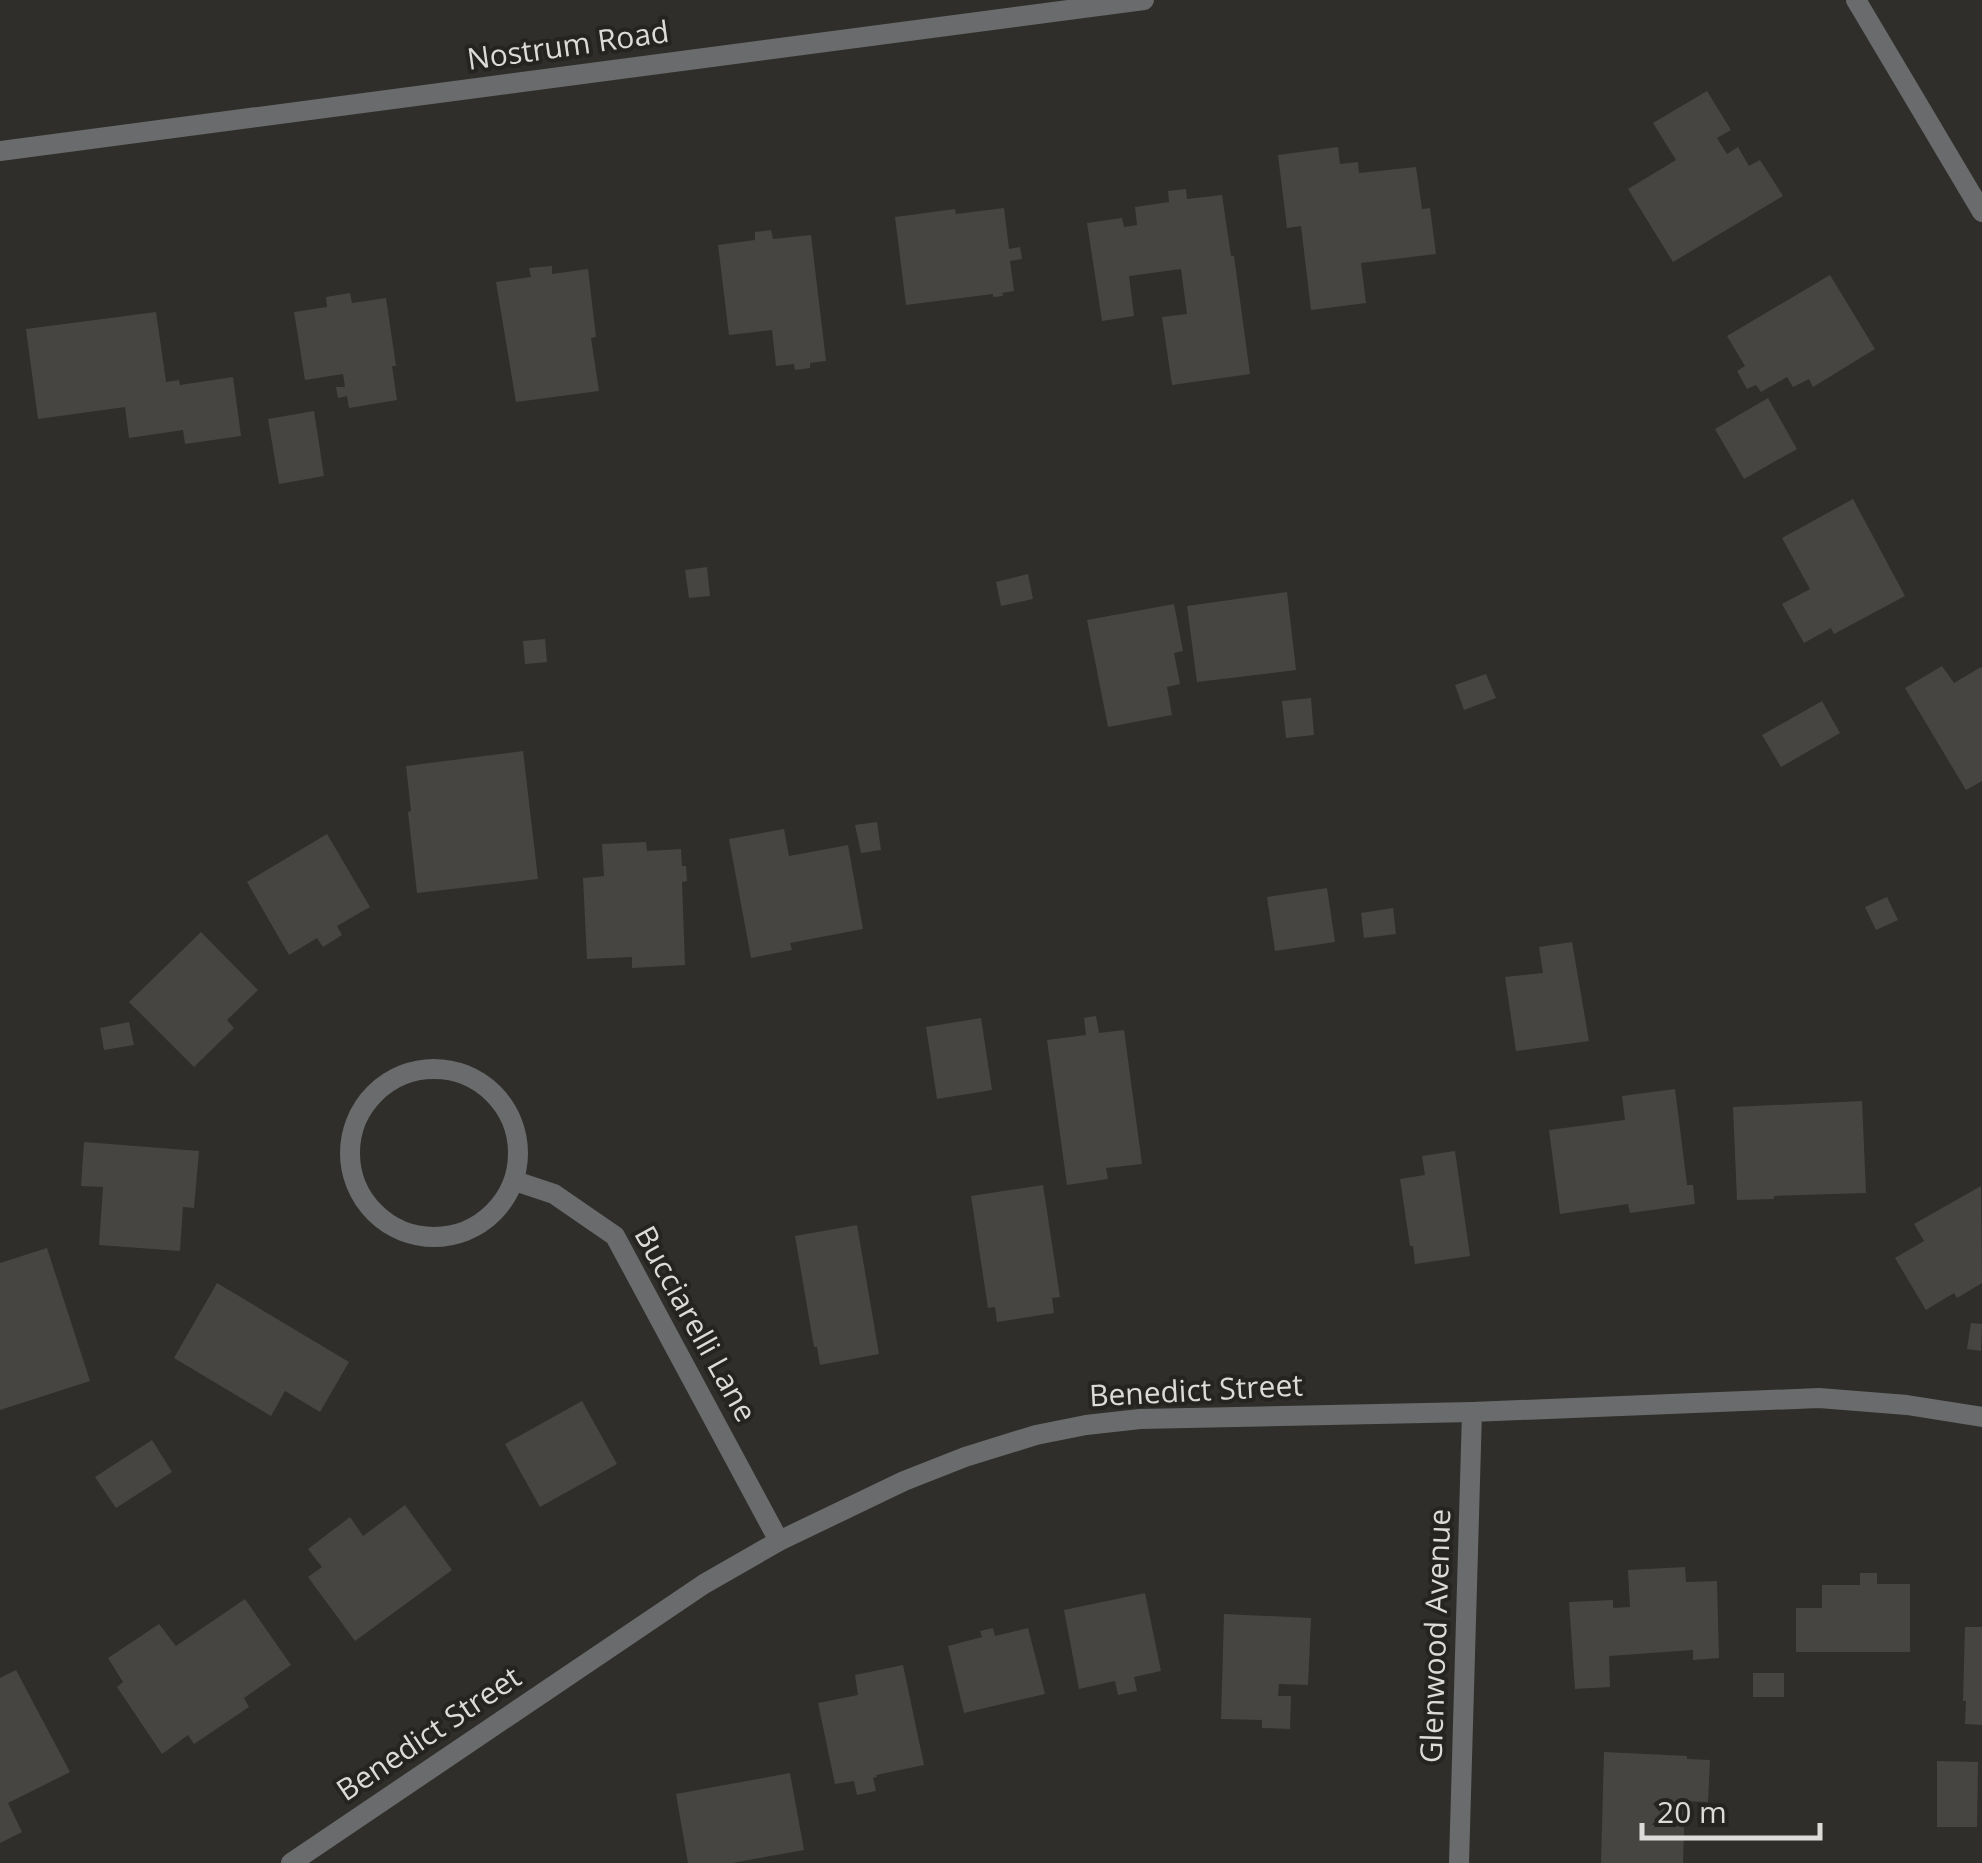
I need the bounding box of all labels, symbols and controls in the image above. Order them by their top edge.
street label: Nostrum Road [464,10,671,79]
street label: Bucciarelli Lane [626,1218,767,1429]
street label: Benedict Street [1088,1363,1304,1416]
street label: Glenwood Avenue [1410,1508,1459,1764]
street label: Benedict Street [328,1656,528,1810]
scale bar [1642,1778,1820,1840]
text: 20 m [1657,1791,1727,1832]

